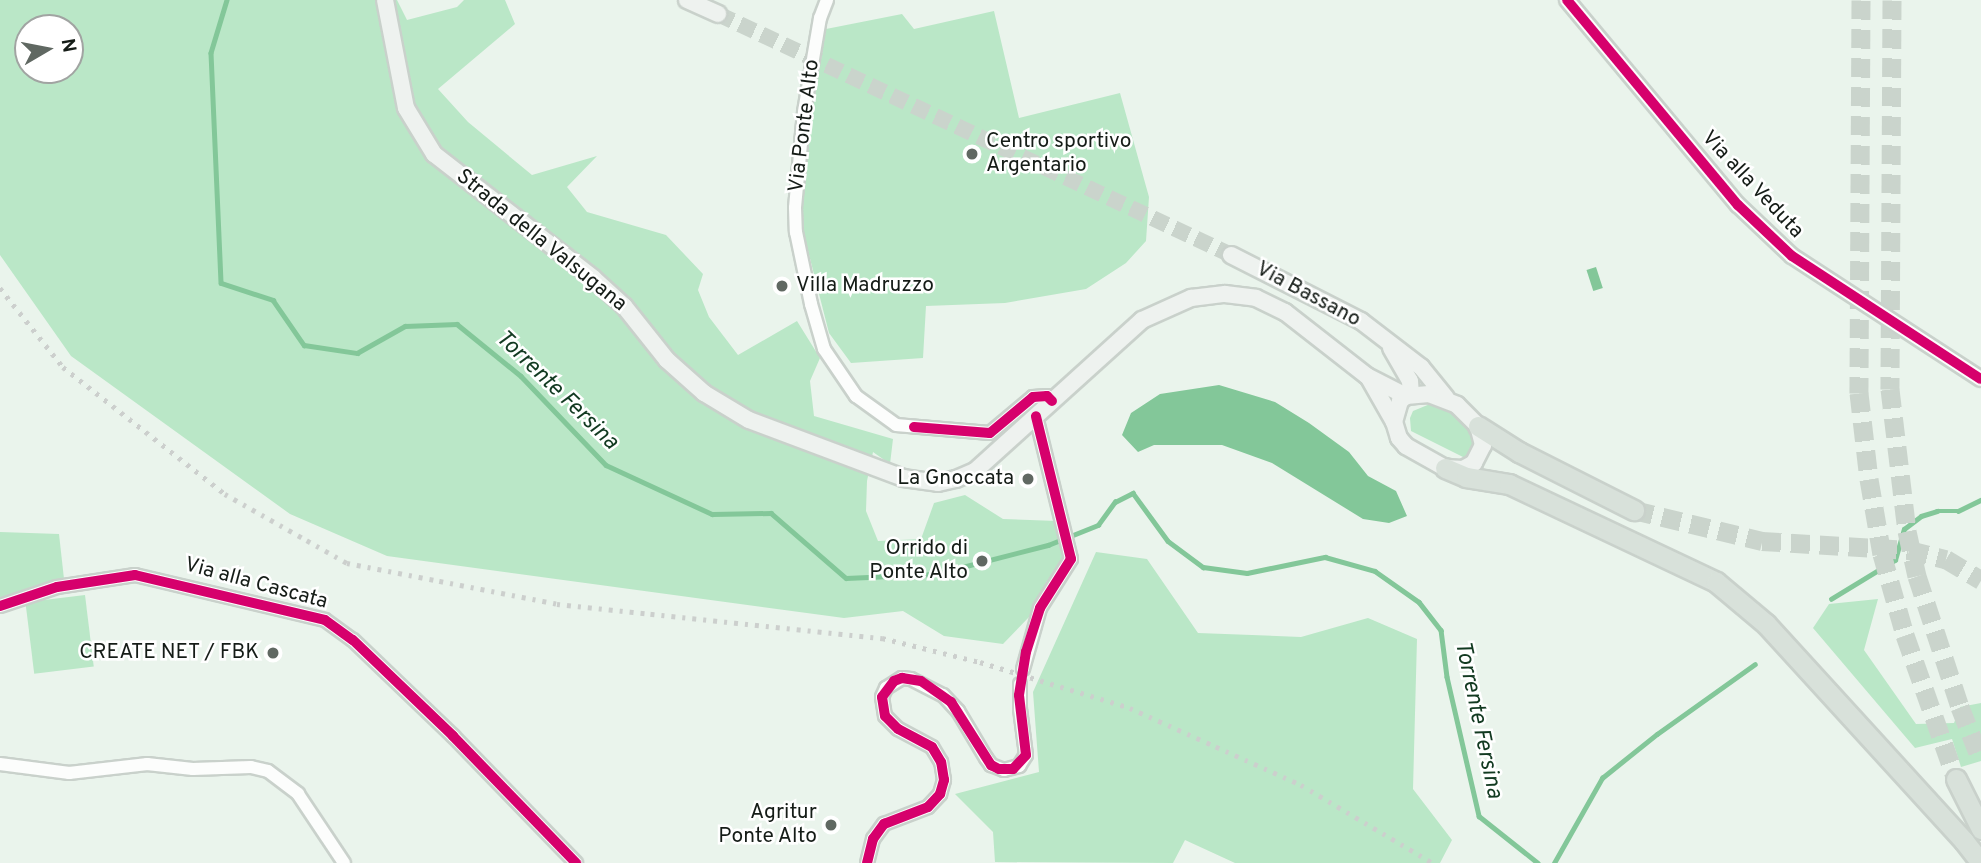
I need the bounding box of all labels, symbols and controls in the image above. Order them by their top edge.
north arrow [14,14,84,84]
text: N [55,37,81,55]
street label: Via Ponte Alto [784,58,826,194]
street label: Via alla Veduta [1695,126,1809,244]
place label: Centro sportivo Argentario [986,129,1131,179]
marker: Centro sportivo Argentario [964,146,980,162]
street label: Strada della Valsugana [450,164,632,318]
street label: Via Bassano [1251,257,1365,333]
place label: Villa Madruzzo [796,273,934,299]
marker: Villa Madruzzo [774,278,790,294]
water label: Torrente Fersina [489,325,623,457]
place label: La Gnoccata [897,466,1014,492]
marker: La Gnoccata [1020,471,1036,487]
place label: Orrido di Ponte Alto [868,536,968,586]
street label: Via alla Cascata [182,553,330,615]
marker: Orrido di Ponte Alto [974,553,990,569]
water label: Torrente Fersina [1447,639,1507,801]
place label: CREATE NET / FBK [78,640,259,666]
marker: CREATE NET / FBK [265,645,281,661]
place label: Agritur Ponte Alto [717,800,817,850]
marker: Agritur Ponte Alto [823,817,839,833]

